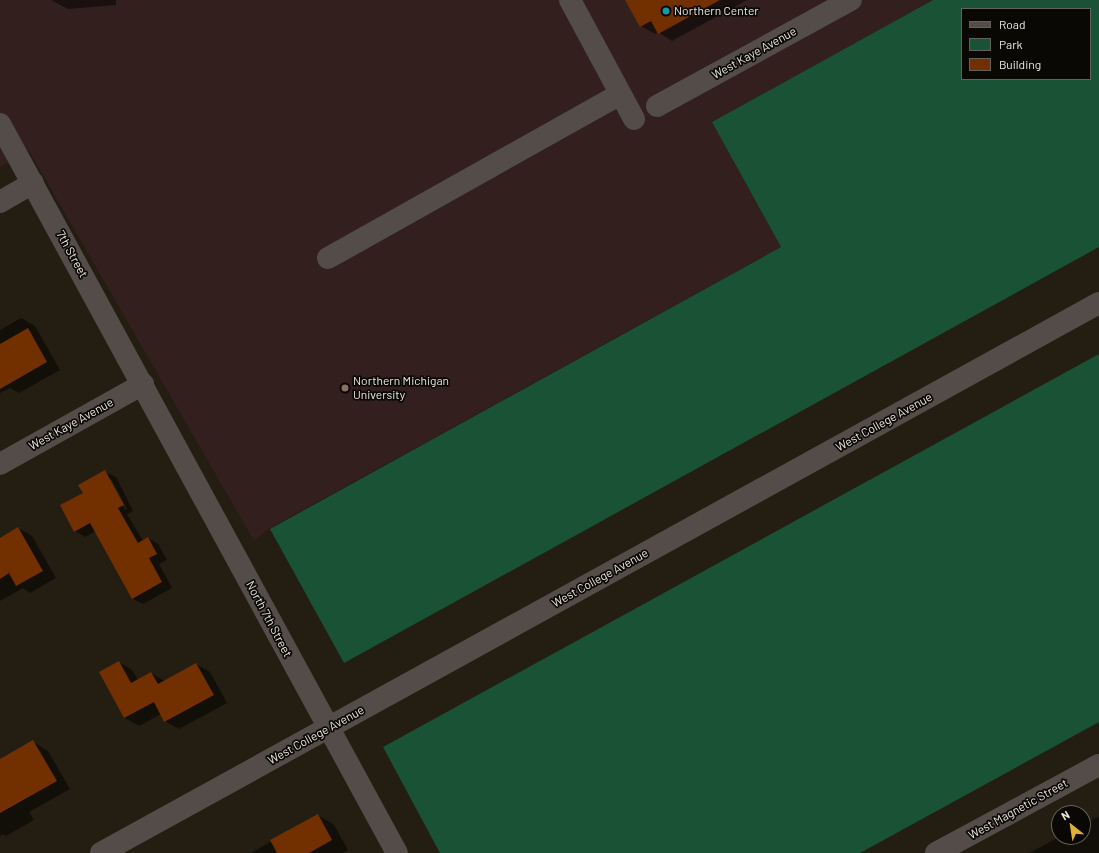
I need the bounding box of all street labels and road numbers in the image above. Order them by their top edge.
street label: West Kaye Avenue [709,24,799,82]
street label: 7th Street [53,228,91,280]
street label: West College Avenue [833,390,935,454]
street label: West Kaye Avenue [26,395,116,453]
street label: West College Avenue [549,546,651,610]
street label: North 7th Street [243,578,295,660]
street label: West College Avenue [265,703,367,767]
street label: West Magnetic Street [966,776,1070,842]

